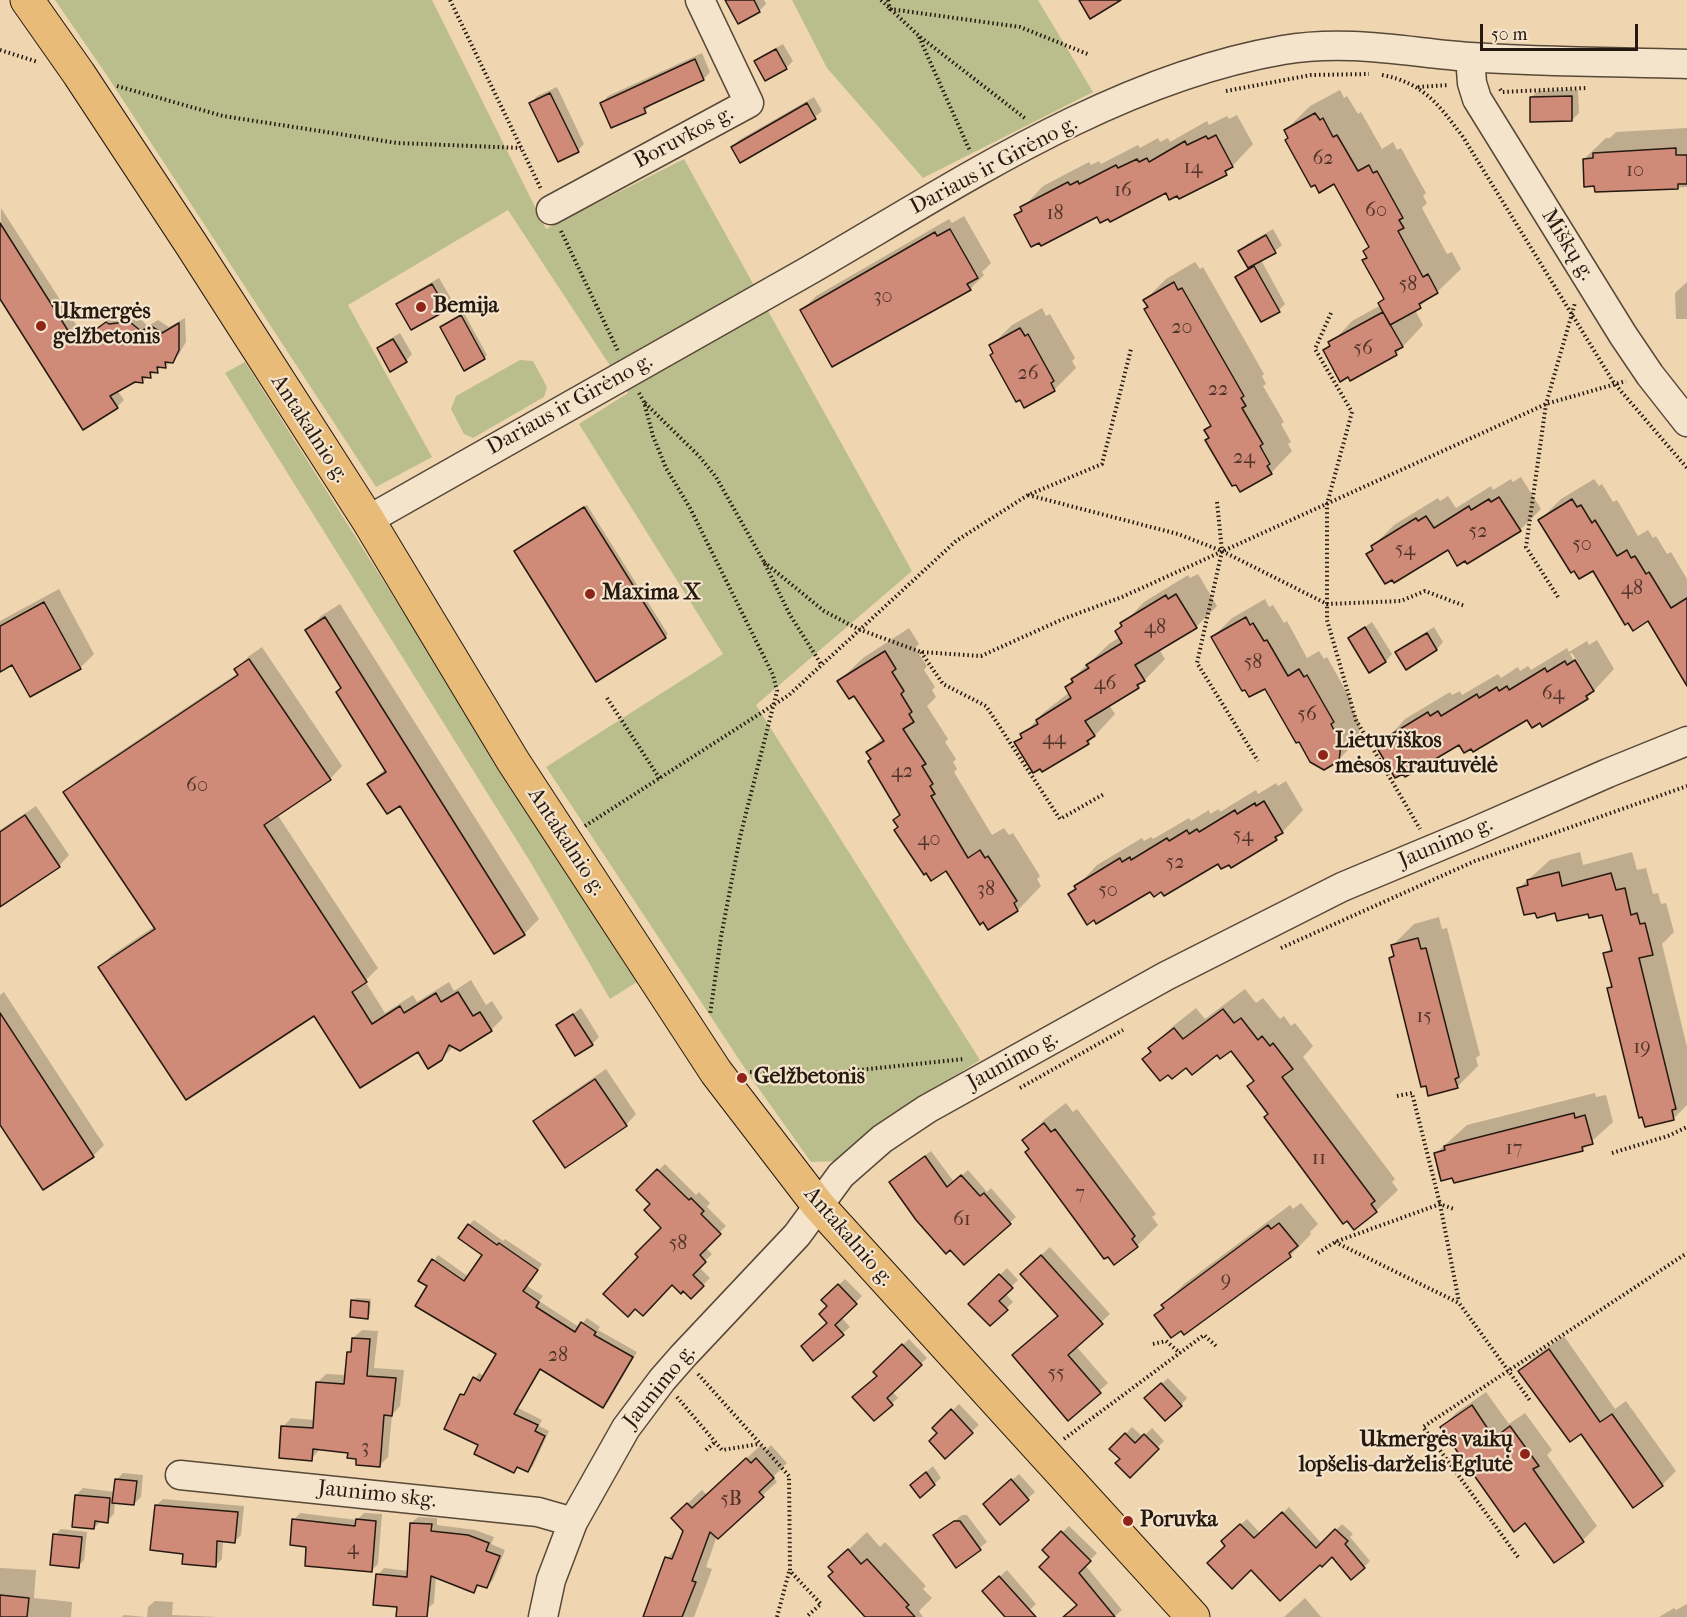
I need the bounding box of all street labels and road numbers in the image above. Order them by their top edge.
street label: Boruvkos g. [630,101,738,175]
street label: Dariaus ir Girėno g. [906,111,1082,221]
street label: Miškų g. [1535,204,1599,286]
street label: Dariaus ir Girėno g. [482,348,658,462]
street label: Antakalnio g. [264,370,354,488]
street label: Antakalnio g. [521,783,611,901]
street label: Jaunimo g. [1395,811,1497,875]
street label: Jaunimo g. [963,1025,1063,1097]
street label: Antakalnio g. [798,1182,898,1292]
street label: Jaunimo g. [618,1340,702,1434]
street label: Jaunimo skg. [316,1476,438,1514]

